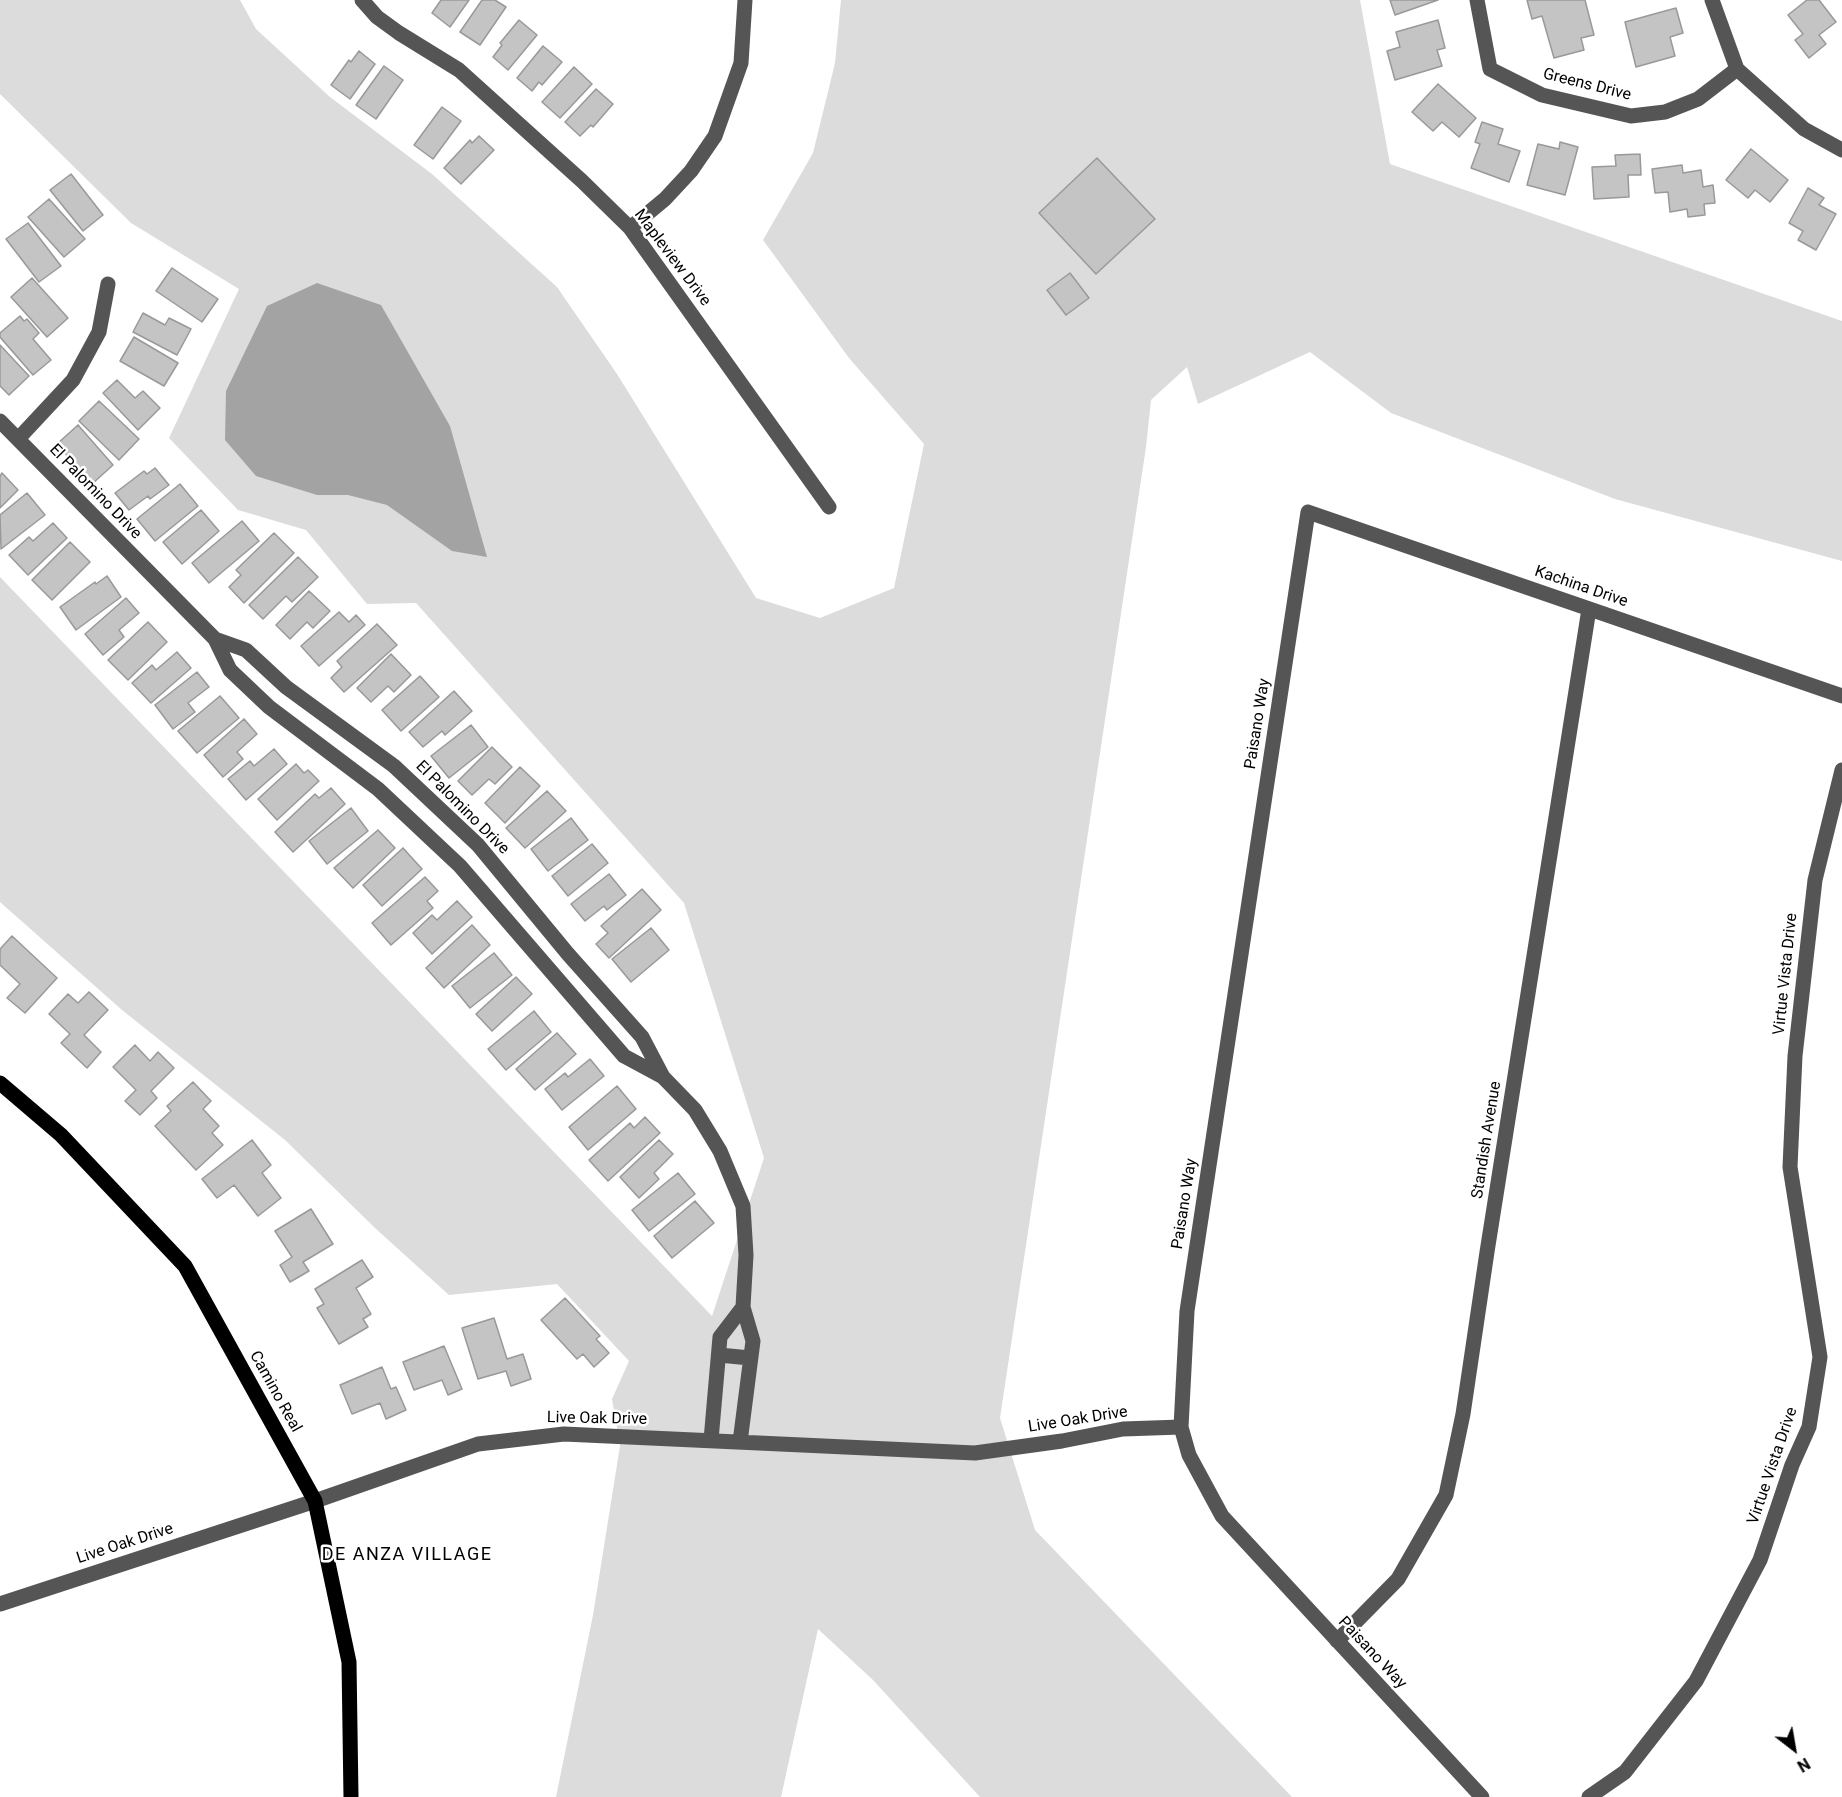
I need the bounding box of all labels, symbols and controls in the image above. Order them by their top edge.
street label: Greens Drive [1541,65,1633,105]
street label: Mapleview Drive [629,206,715,310]
street label: El Palomino Drive [45,441,145,543]
street label: Kachina Drive [1532,562,1630,612]
street label: Paisano Way [1241,677,1275,771]
street label: El Palomino Drive [411,757,513,859]
street label: Virtue Vista Drive [1770,912,1802,1036]
street label: Standish Avenue [1468,1080,1506,1200]
street label: Paisano Way [1168,1157,1202,1251]
street label: Camino Real [245,1348,305,1436]
street label: Live Oak Drive [1027,1403,1129,1437]
street label: Virtue Vista Drive [1744,1405,1802,1527]
street label: Live Oak Drive [547,1409,647,1429]
street label: Live Oak Drive [74,1519,176,1569]
district label: DE ANZA VILLAGE [322,1544,492,1566]
street label: Paisano Way [1334,1613,1410,1693]
north arrow [1764,1719,1824,1779]
text: N [1794,1754,1813,1776]

